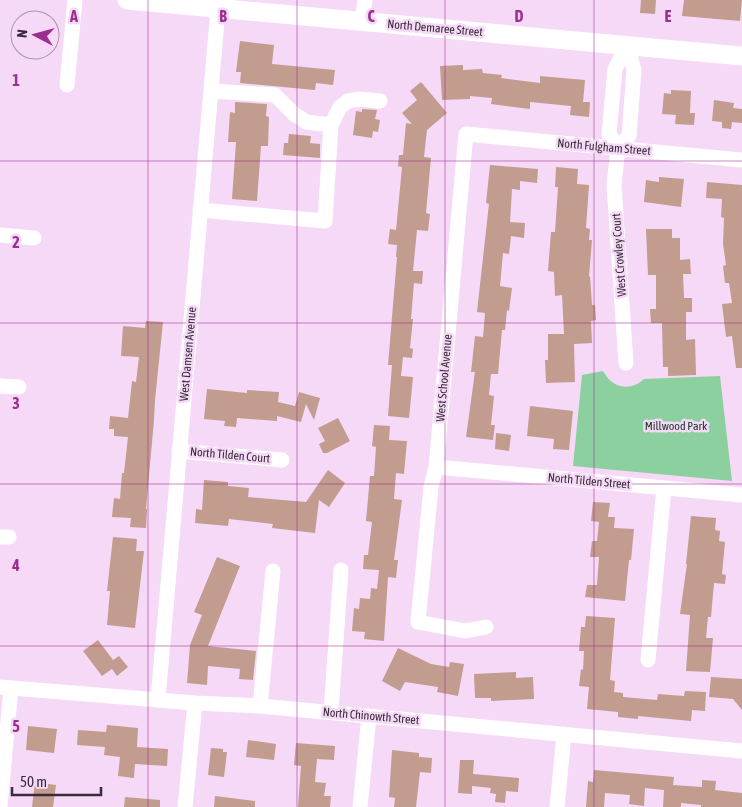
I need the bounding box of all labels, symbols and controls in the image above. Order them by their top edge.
text: A [69,7,78,25]
text: B [219,7,227,25]
text: C [367,7,375,25]
text: D [515,7,524,25]
text: E [665,7,672,25]
north arrow [10,10,60,60]
street label: North Demaree Street [387,17,484,39]
text: N [14,29,30,39]
text: 1 [12,71,20,89]
street label: North Fulgham Street [557,136,652,158]
street label: West Crowley Court [609,212,629,297]
text: 2 [12,233,20,251]
street label: West Damsen Avenue [177,306,199,402]
street label: West School Avenue [433,334,455,422]
text: 3 [12,394,20,412]
park label: Millwood Park [645,419,708,433]
street label: North Tilden Court [189,445,271,466]
street label: North Tilden Street [547,470,631,492]
text: 4 [11,556,20,574]
street label: North Chinowth Street [322,705,420,727]
text: 5 [12,717,20,735]
scale bar [12,764,101,796]
text: 50 m [20,773,47,790]

